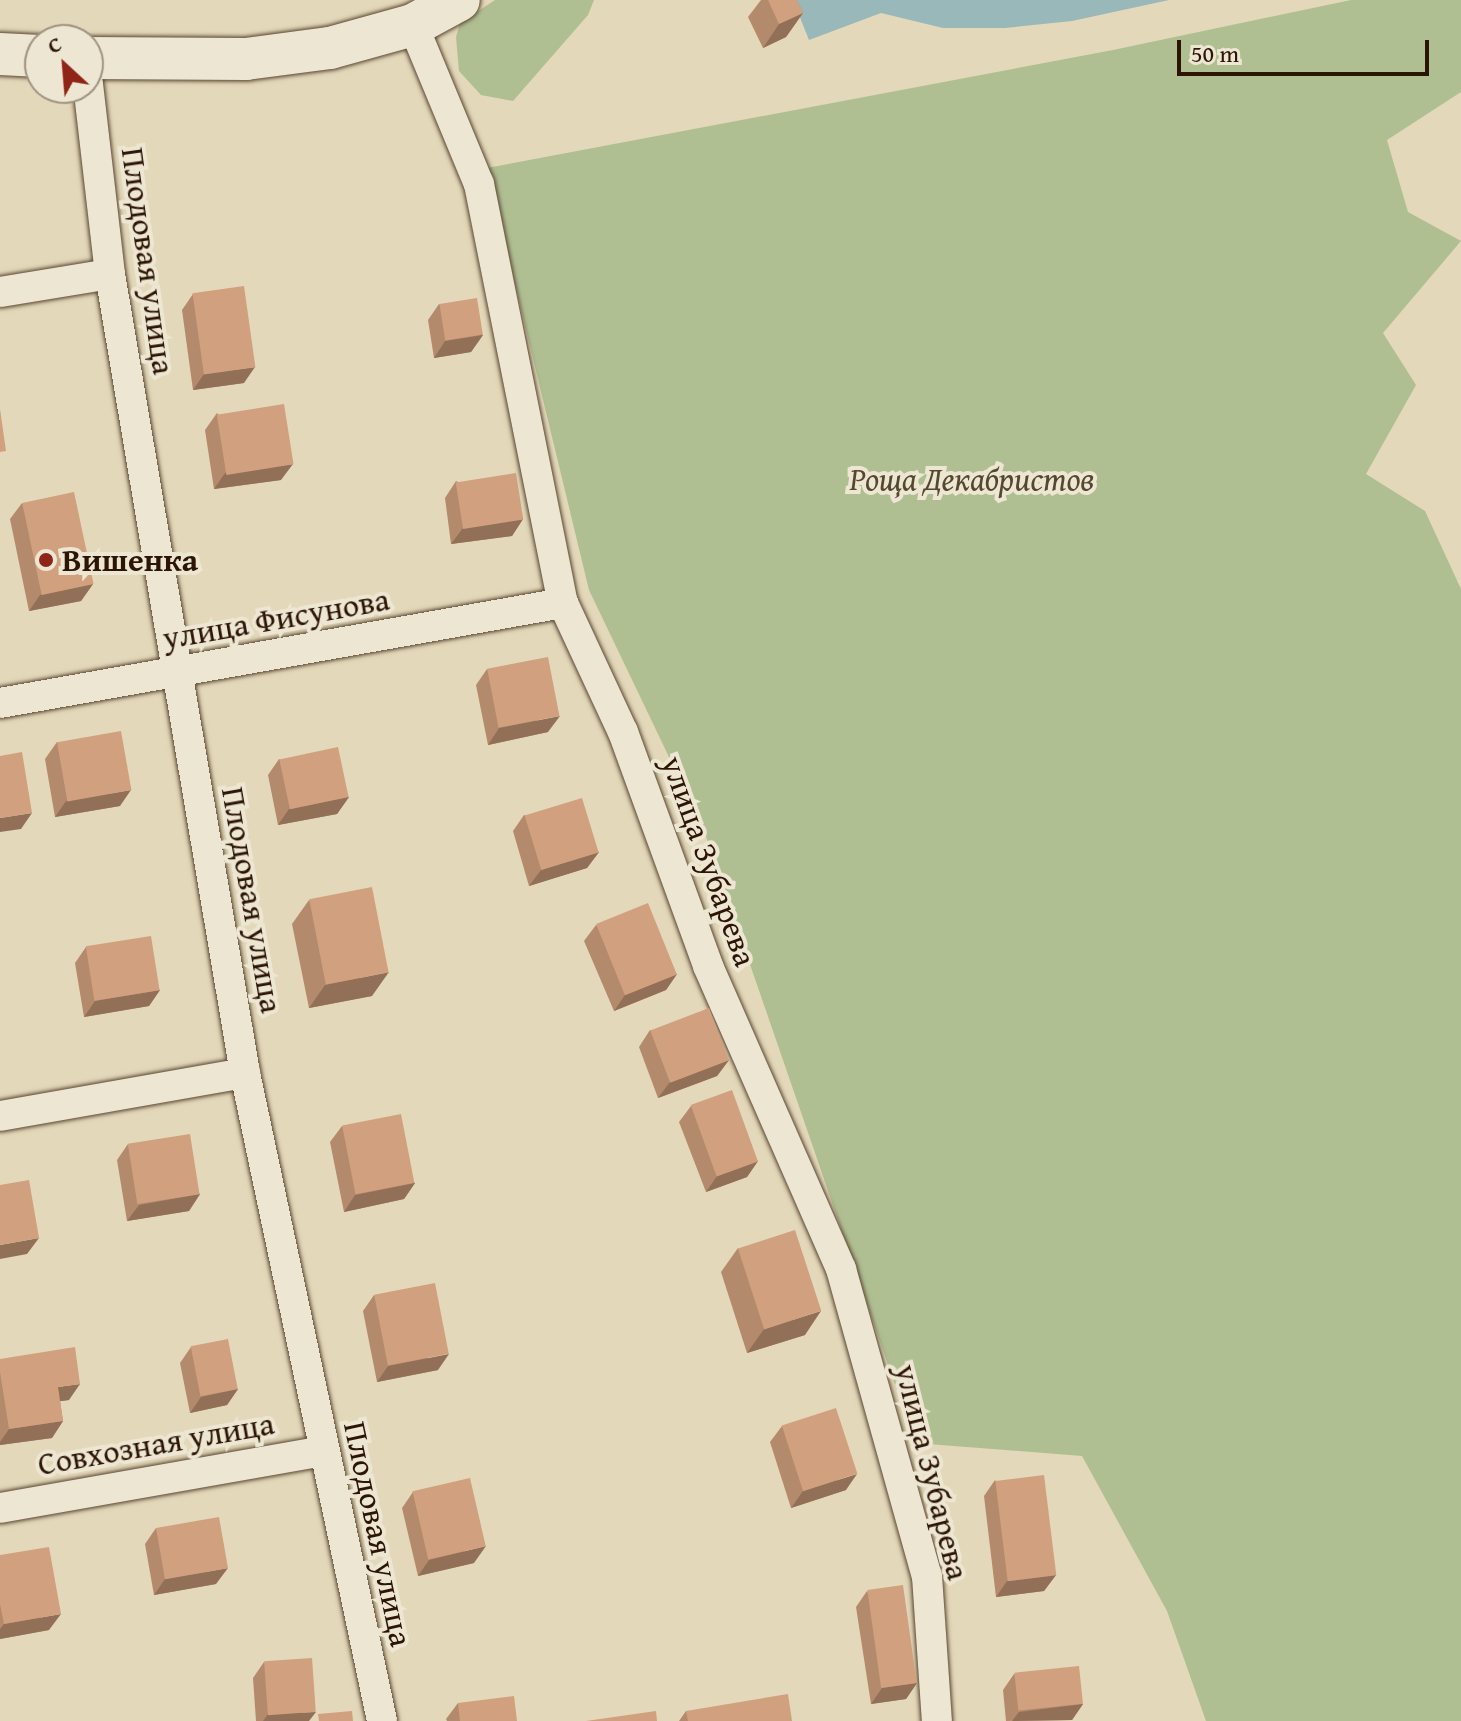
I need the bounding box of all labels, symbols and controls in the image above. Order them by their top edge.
north arrow [24,24,104,104]
scale bar [1181,24,1433,74]
text: С [42,27,67,61]
text: 50 m [1191,36,1239,71]
street label: Плодовая улица [113,145,183,377]
park label: Роща Декабристов [850,460,1094,498]
place label: Вишенка [62,541,198,579]
marker: Вишенка [37,551,55,569]
street label: улица Фисунова [160,580,392,658]
street label: улица Зубарева [653,751,765,971]
street label: Плодовая улица [213,784,291,1016]
street label: улица Зубарева [887,1360,977,1584]
street label: Совхозная улица [35,1404,277,1484]
street label: Плодовая улица [335,1418,421,1650]

